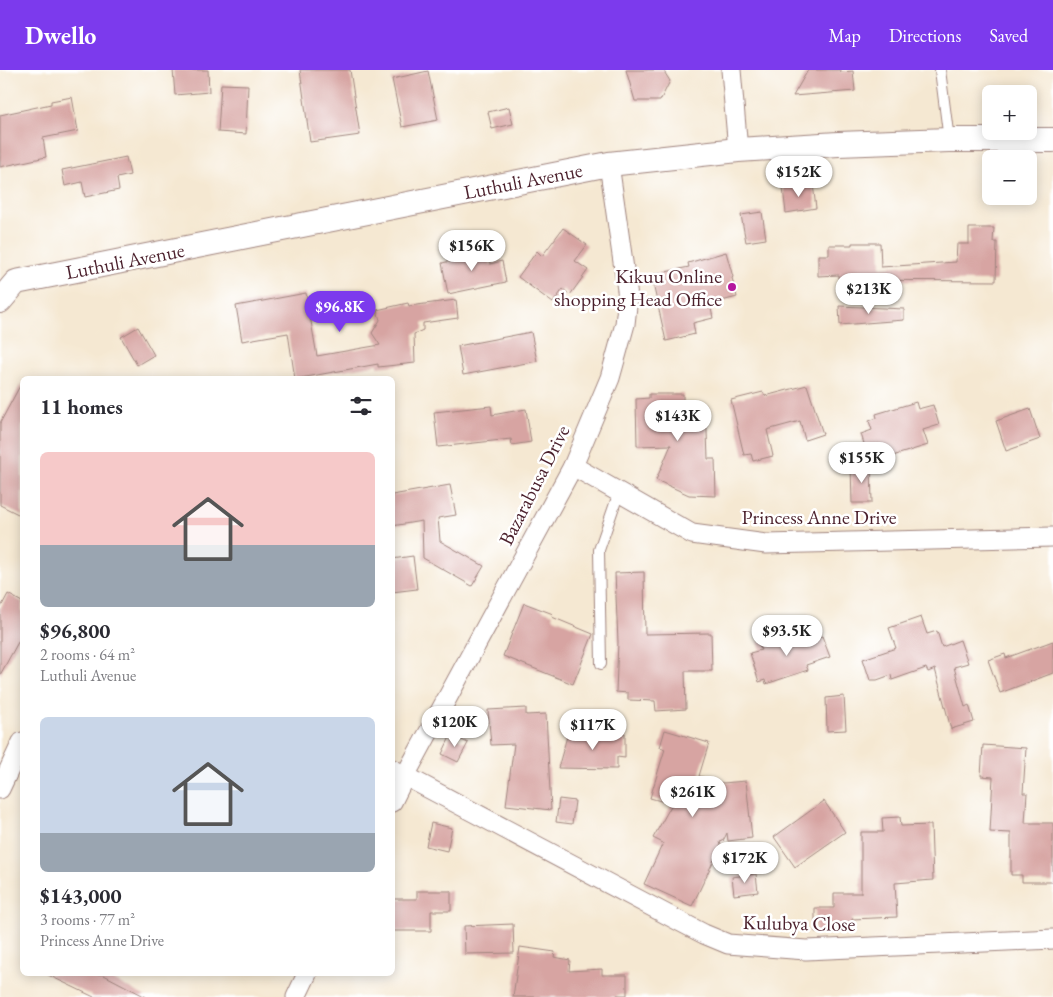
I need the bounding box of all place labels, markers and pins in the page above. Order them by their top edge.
pin: $152K [764,156,834,198]
pin: $156K [437,230,507,272]
place label: Kikuu Online shopping Head Office [554,263,722,312]
pin: $213K [834,272,904,315]
marker: Kikuu Online shopping Head Office [726,281,738,293]
pin: $96.8K [299,290,381,333]
pin: $143K [643,400,713,442]
pin: $155K [827,442,897,484]
pin: $93.5K [746,614,828,657]
pin: $120K [420,706,490,748]
pin: $117K [558,708,628,751]
pin: $261K [658,776,728,818]
pin: $172K [710,842,780,884]

